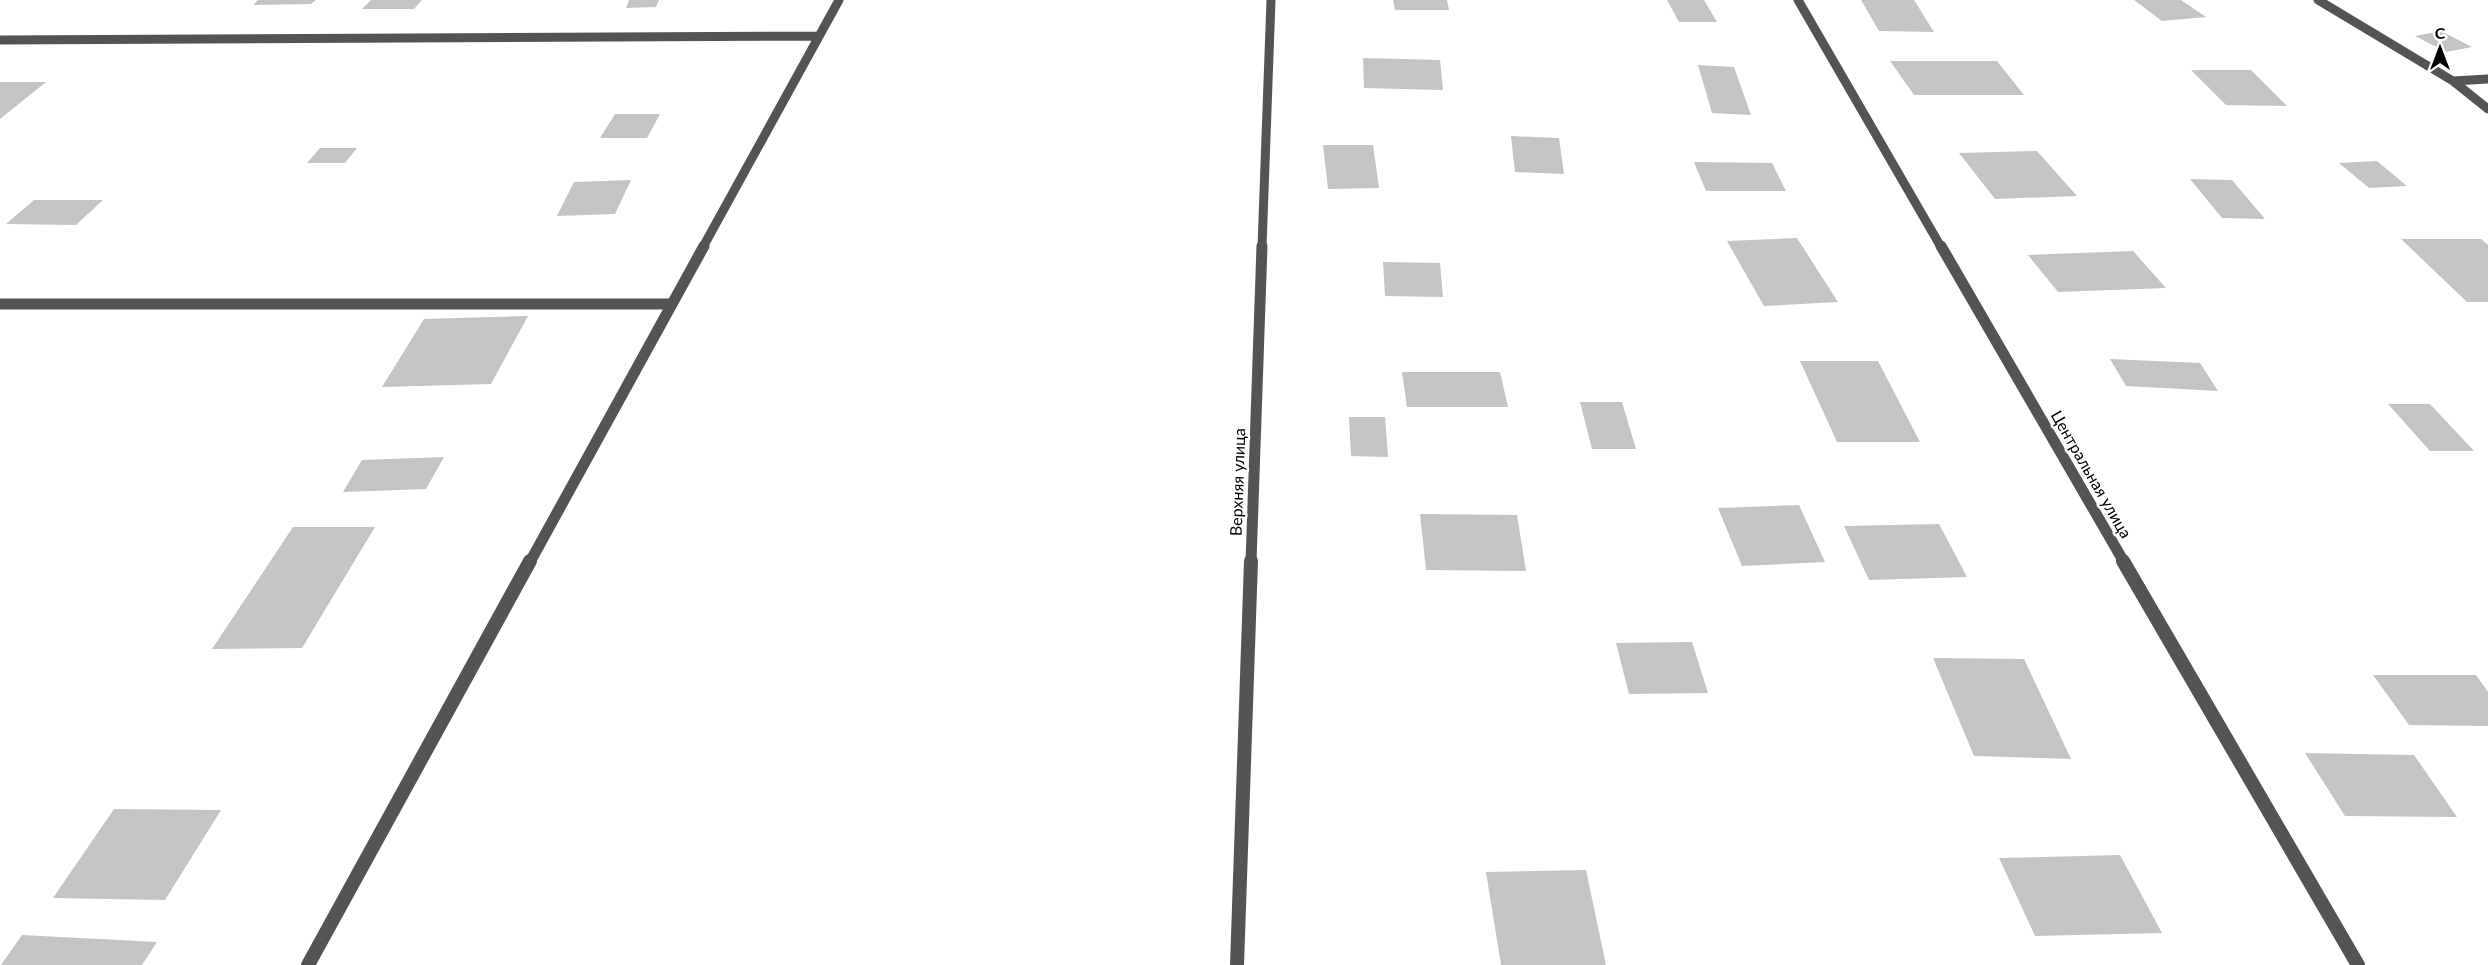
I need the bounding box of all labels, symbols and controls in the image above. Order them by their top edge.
north arrow [2410,18,2470,78]
text: С [2435,23,2446,42]
street label: Центральная улица [2048,407,2136,541]
street label: Верхняя улица [1226,428,1248,536]

